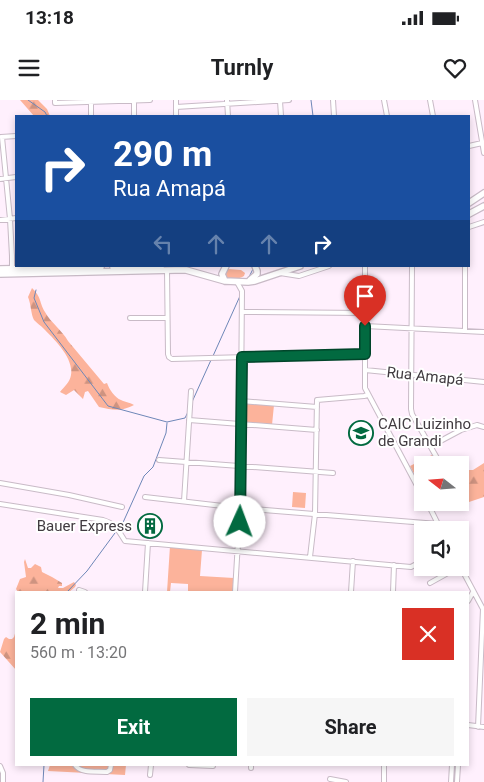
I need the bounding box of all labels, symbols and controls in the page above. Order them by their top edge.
text: 13:18 [25,6,74,29]
icon: menu [15,54,43,82]
icon: heart [441,54,469,82]
text: Turnly [211,55,273,80]
text: 290 m [113,134,212,175]
icon: right [30,135,95,200]
text: Rua Amapá [113,176,226,201]
icon: left [149,230,177,258]
icon: ahead [202,230,230,258]
icon: ahead [255,230,283,258]
icon: right [308,230,336,258]
pin [344,275,386,326]
icon: arrive [351,282,379,310]
street label: Rua Amapá [386,363,464,389]
place label: CAIC Luizinho de Grandi [378,415,471,450]
school or university icon: CAIC Luizinho de Grandi [348,420,374,446]
north arrow [414,456,469,511]
map controls [414,456,469,576]
position arrow [213,495,265,547]
building icon: Bauer Express [137,513,163,539]
place label: Bauer Express [37,517,132,535]
button: sound [414,521,469,576]
text: 2 min [30,606,105,641]
button: close [402,608,454,660]
text: 560 m · 13:20 [30,643,127,662]
button: Exit [30,698,237,756]
button: Share [247,698,454,756]

